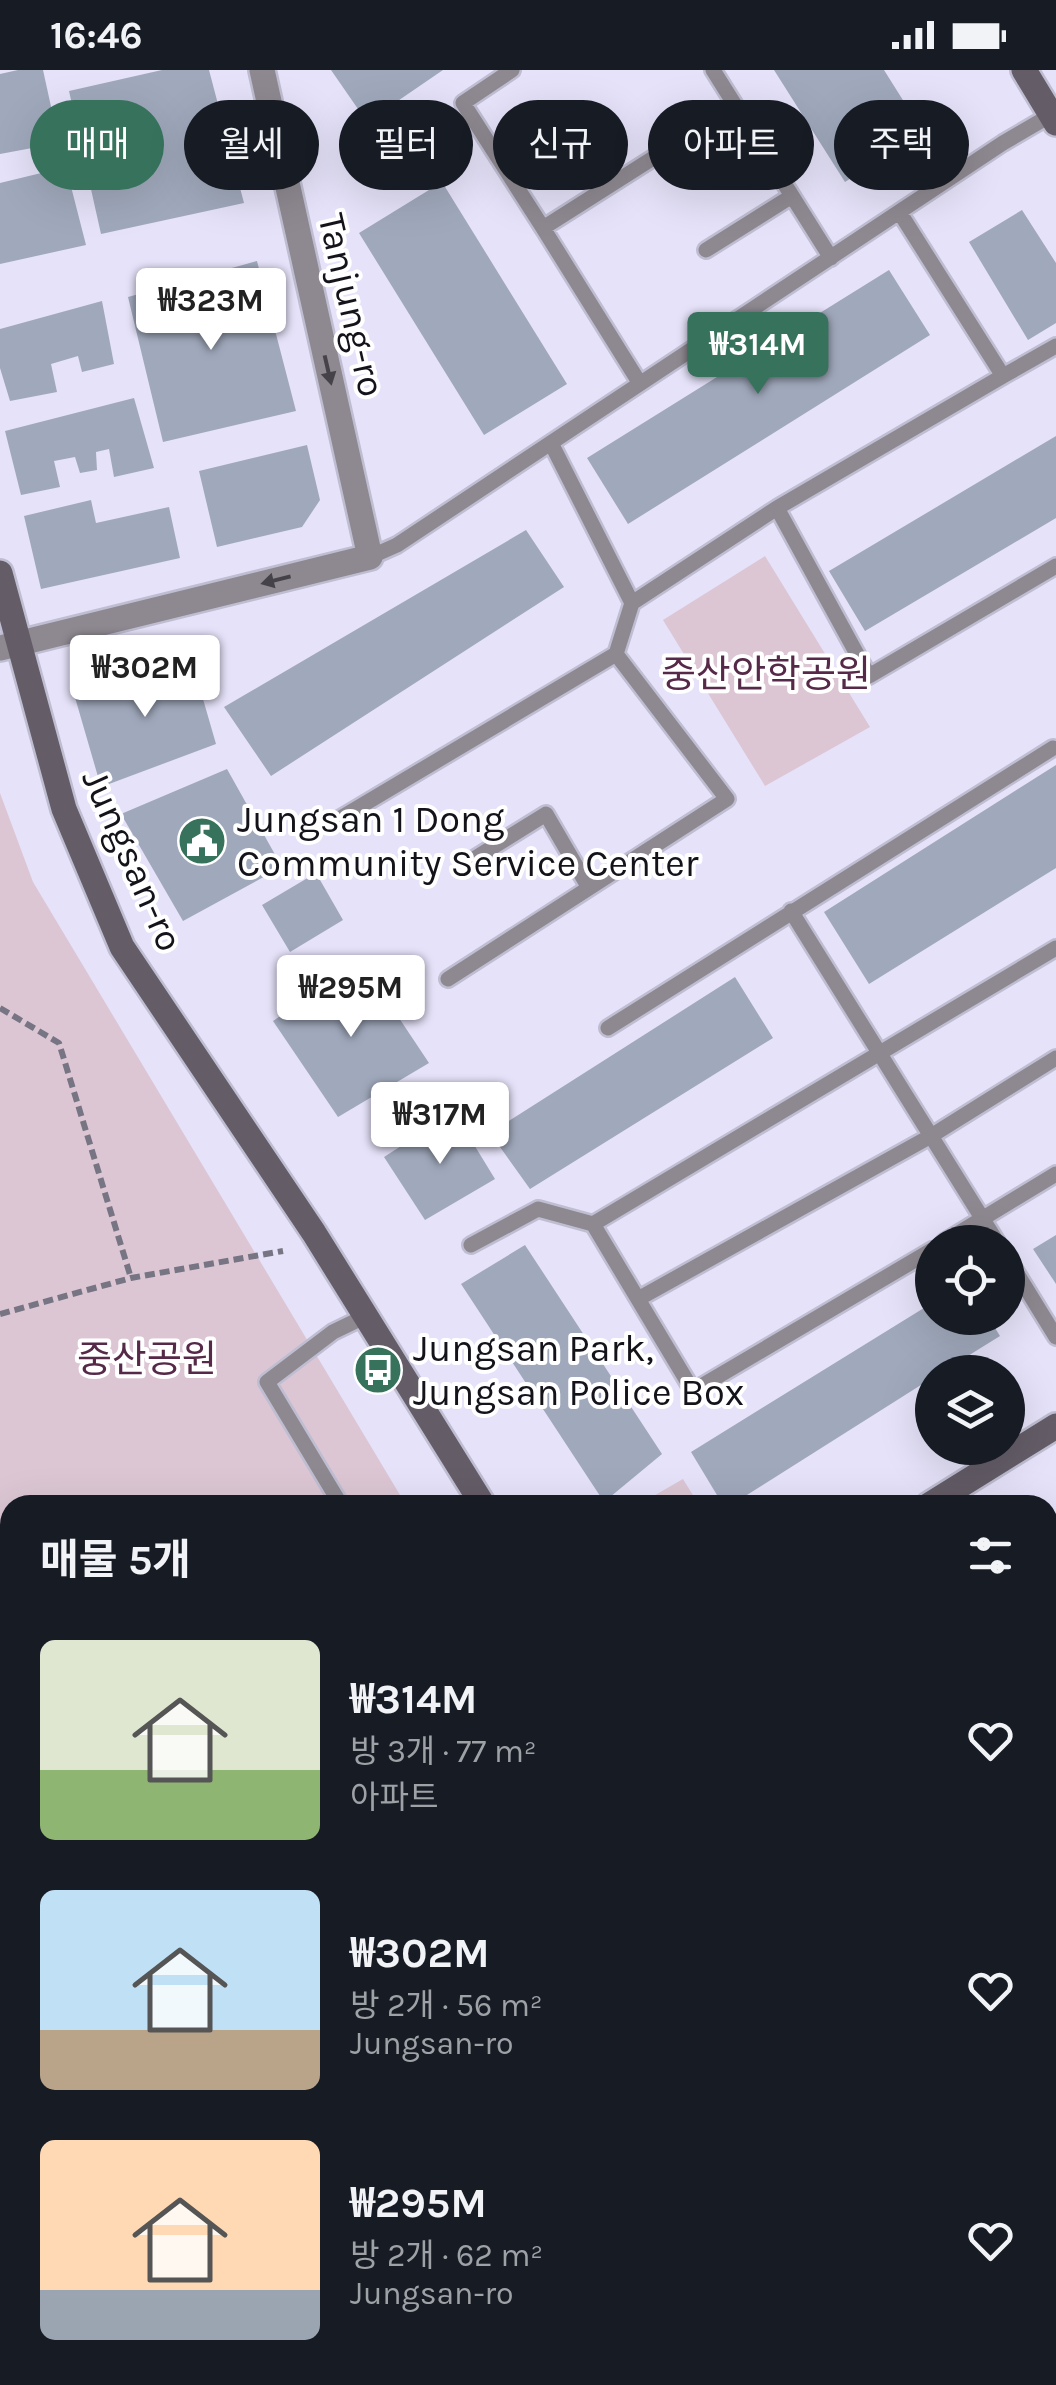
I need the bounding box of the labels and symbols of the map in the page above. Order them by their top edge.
street label: Tanjung-ro [309,209,394,401]
pin: ₩323M [141,268,281,353]
pin: ₩314M [688,312,828,397]
one-way arrow [321,355,337,386]
one-way arrow [260,573,291,588]
pin: ₩302M [75,635,215,720]
park label: 중산안학공원 [661,652,871,697]
street label: Jungsan-ro [72,762,193,958]
place label: Jungsan 1 Dong Community Service Center [237,797,699,886]
public building icon: Jungsan 1 Dong Community Service Center [176,815,228,867]
pin: ₩295M [281,955,421,1040]
pin: ₩317M [370,1082,510,1167]
place label: Jungsan Park, Jungsan Police Box [413,1326,744,1415]
park label: 중산공원 [77,1337,217,1382]
bus stop icon: Jungsan Park, Jungsan Police Box [352,1344,404,1396]

